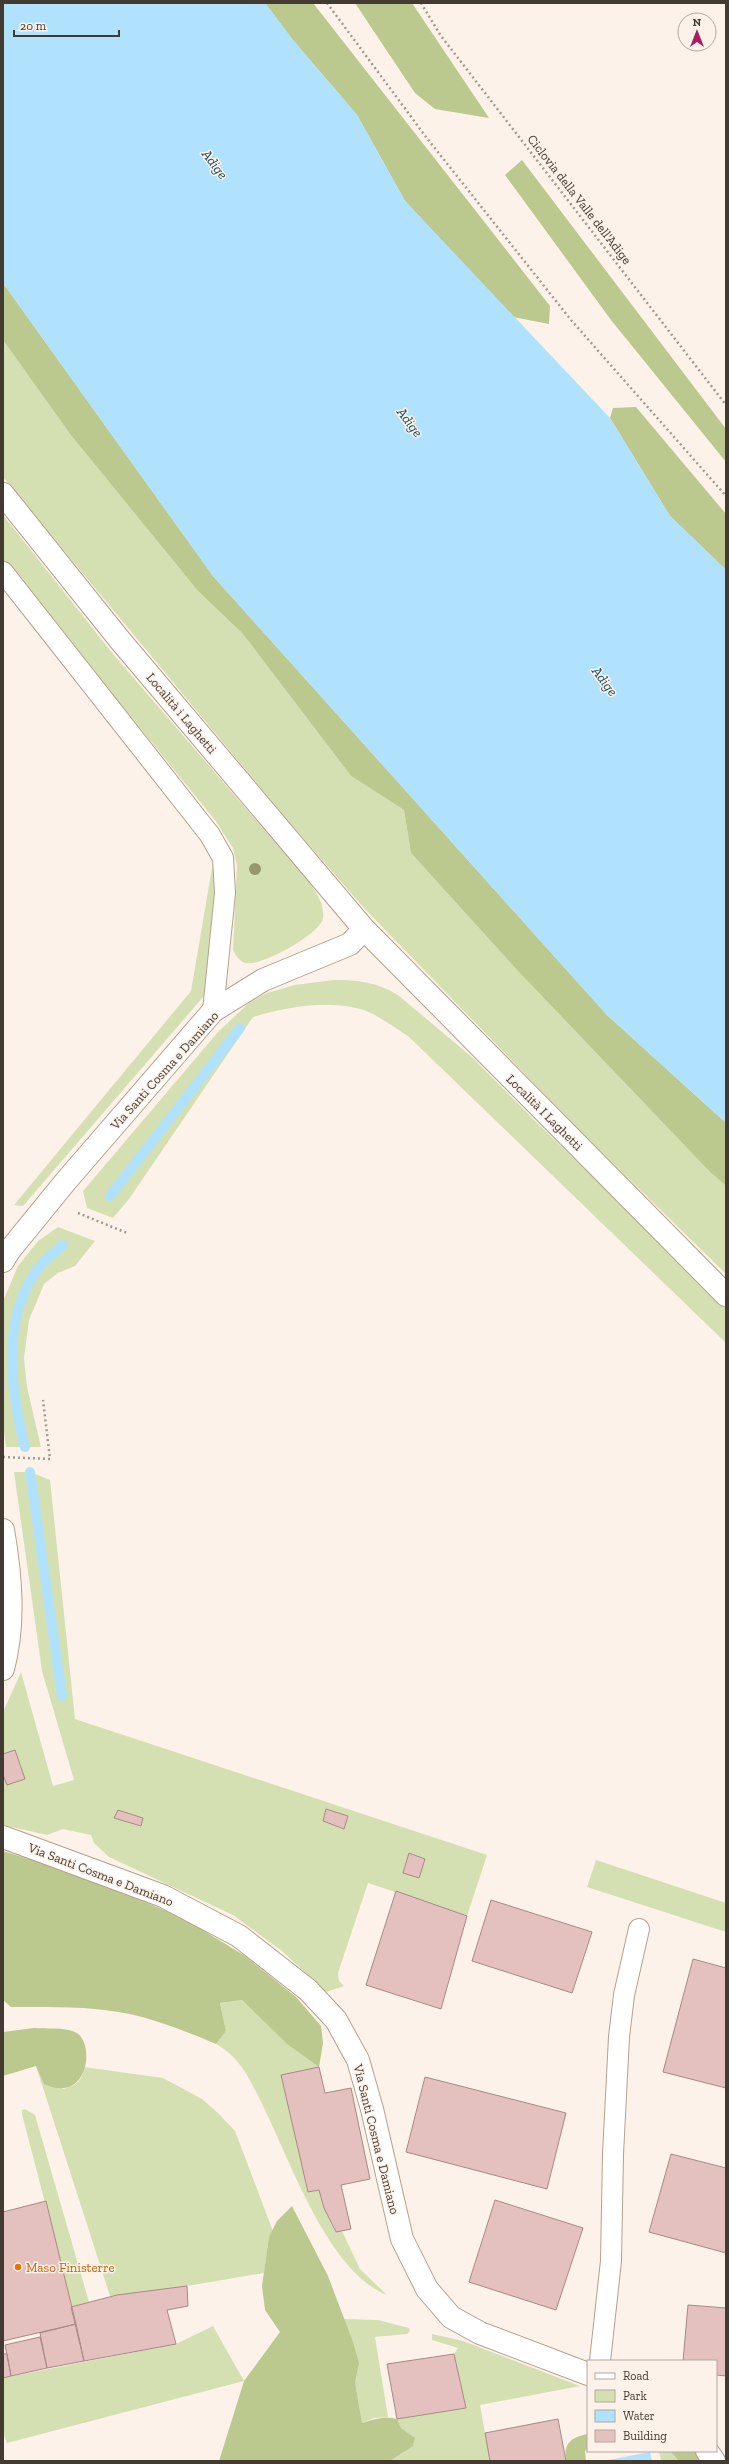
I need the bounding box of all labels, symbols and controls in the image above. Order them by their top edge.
scale bar [14,12,119,38]
north arrow [677,12,717,52]
text: N [693,16,702,29]
text: 20 m [20,19,47,33]
street label: Ciclovia della Valle dell'Adige [524,132,635,267]
water label: Adige [197,145,231,182]
water label: Adige [392,403,426,440]
water label: Adige [587,662,621,699]
street label: Località i Laghetti [143,670,220,757]
street label: Via Santi Cosma e Damiano [107,1008,222,1133]
street label: Località I Laghetti [503,1071,586,1154]
street label: Via Santi Cosma e Damiano [25,1840,176,1909]
street label: Via Santi Cosma e Damiano [350,2062,403,2216]
place label: Maso Finisterre [26,2260,115,2275]
marker: Maso Finisterre [13,2262,23,2272]
legend [587,2360,717,2452]
text: Road [623,2369,649,2383]
text: Park [623,2389,648,2403]
text: Water [623,2409,655,2423]
text: Building [623,2429,667,2443]

